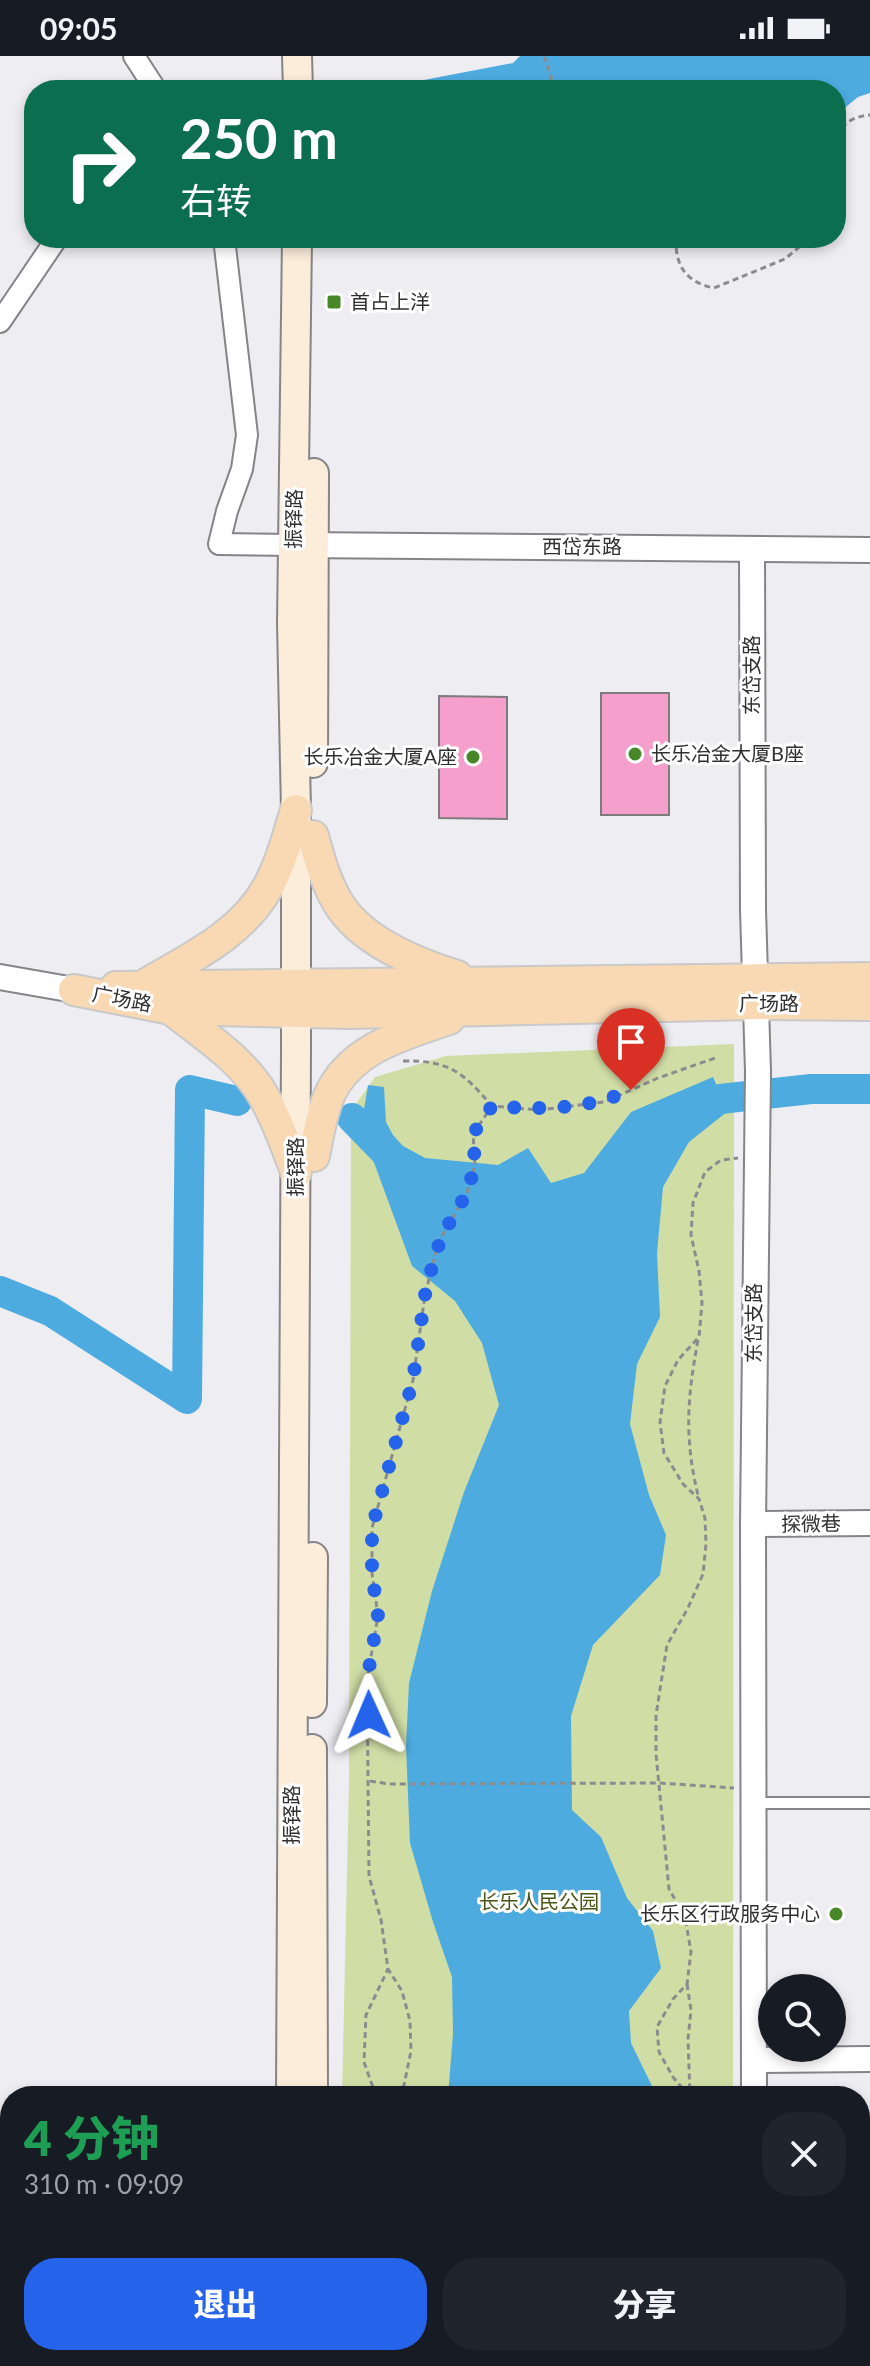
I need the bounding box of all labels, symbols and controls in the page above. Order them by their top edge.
text: 09:05 [40,10,117,46]
text: 250 m [180,104,338,171]
icon: right [48,112,152,216]
text: 右转 [180,178,252,222]
place label: 首占上洋 [350,289,430,313]
marker: 首占上洋 [325,293,343,311]
street label: 振铎路 [280,489,306,549]
street label: 西岱东路 [542,534,622,558]
street label: 东岱支路 [739,635,763,715]
place label: 长乐冶金大厦B座 [651,741,804,765]
place label: 长乐冶金大厦A座 [303,744,457,768]
marker: 长乐冶金大厦B座 [626,745,644,763]
marker: 长乐冶金大厦A座 [464,748,482,766]
street label: 广场路 [90,981,154,1016]
street label: 广场路 [739,991,799,1015]
pin [597,1008,665,1090]
icon: arrive [609,1020,653,1064]
street label: 振铎路 [283,1137,307,1197]
street label: 东岱支路 [741,1283,765,1363]
street label: 探微巷 [781,1510,841,1536]
position arrow [327,1673,411,1757]
street label: 振铎路 [279,1785,303,1845]
park label: 长乐人民公园 [479,1889,599,1913]
place label: 长乐区行政服务中心 [640,1901,820,1925]
marker: 长乐区行政服务中心 [827,1905,845,1923]
map controls [758,1974,846,2062]
button: search [758,1974,846,2062]
text: 4 分钟 [24,2109,159,2166]
button: close [762,2112,846,2196]
text: 310 m · 09:09 [24,2168,184,2200]
button: 退出 [24,2258,427,2350]
button: 分享 [443,2258,846,2350]

